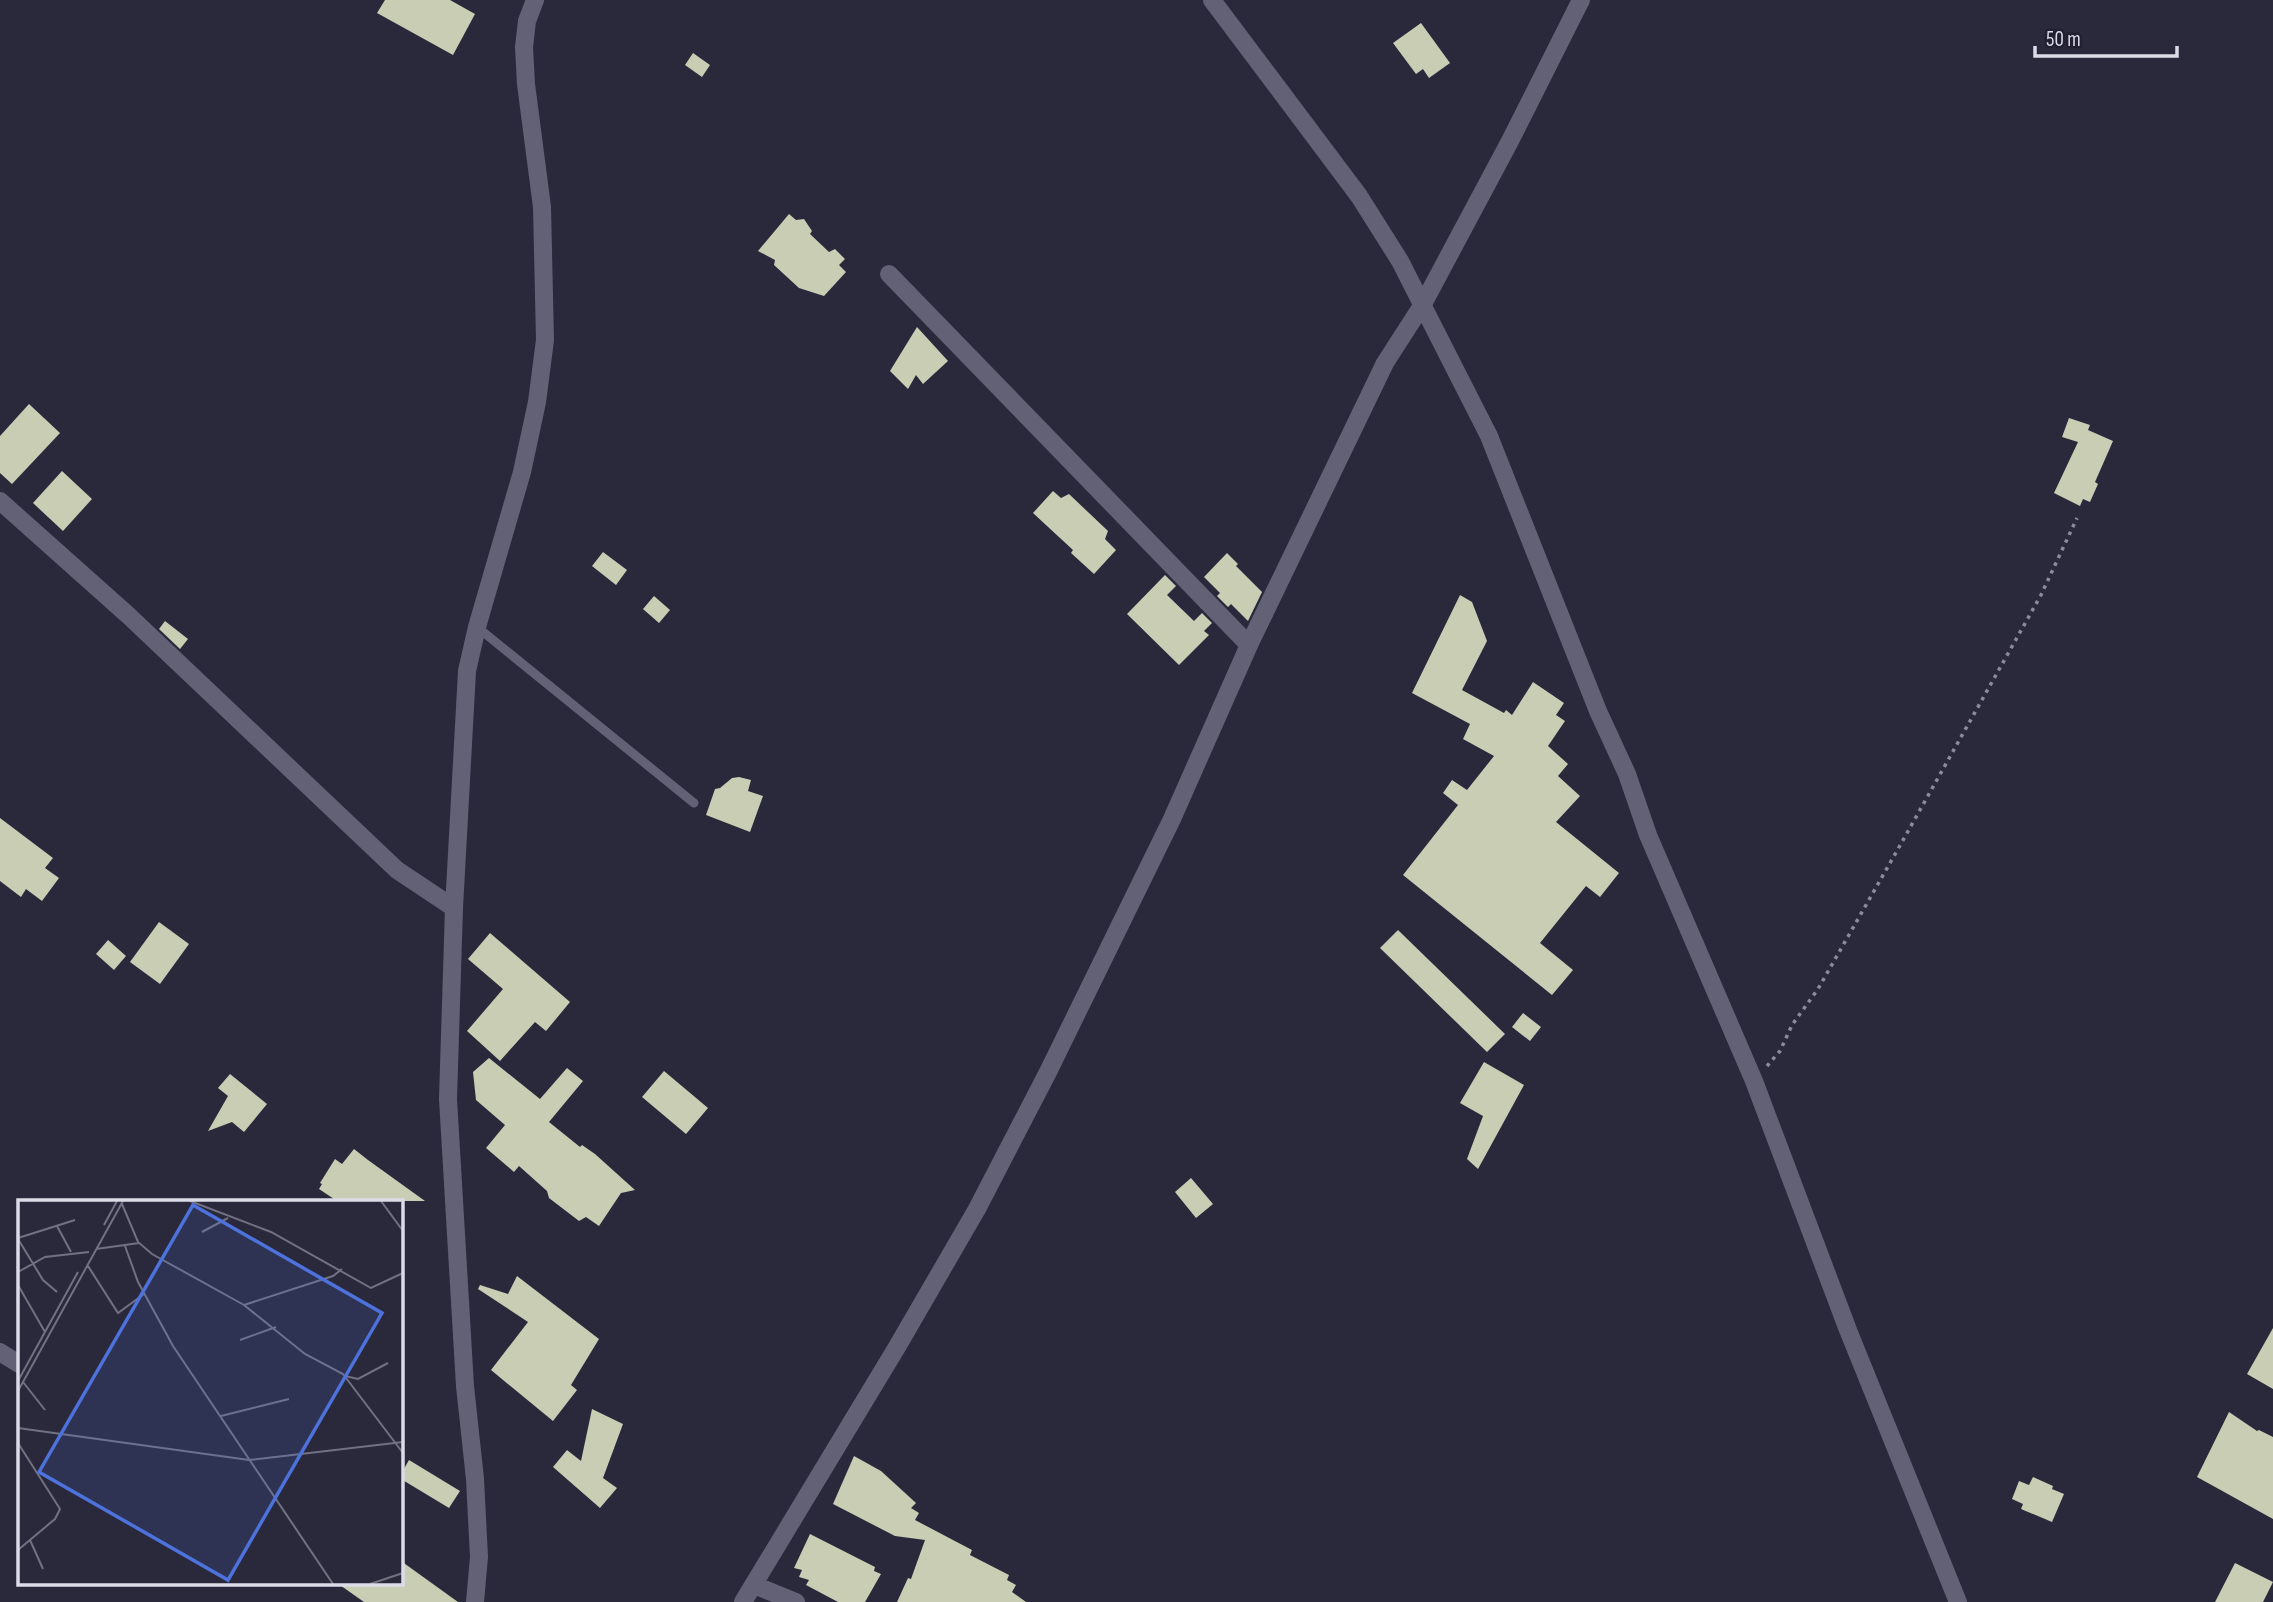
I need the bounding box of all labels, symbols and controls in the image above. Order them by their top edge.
scale bar [2035,14,2177,58]
text: 50 m [2046,27,2081,52]
inset map [18,1200,402,1584]

